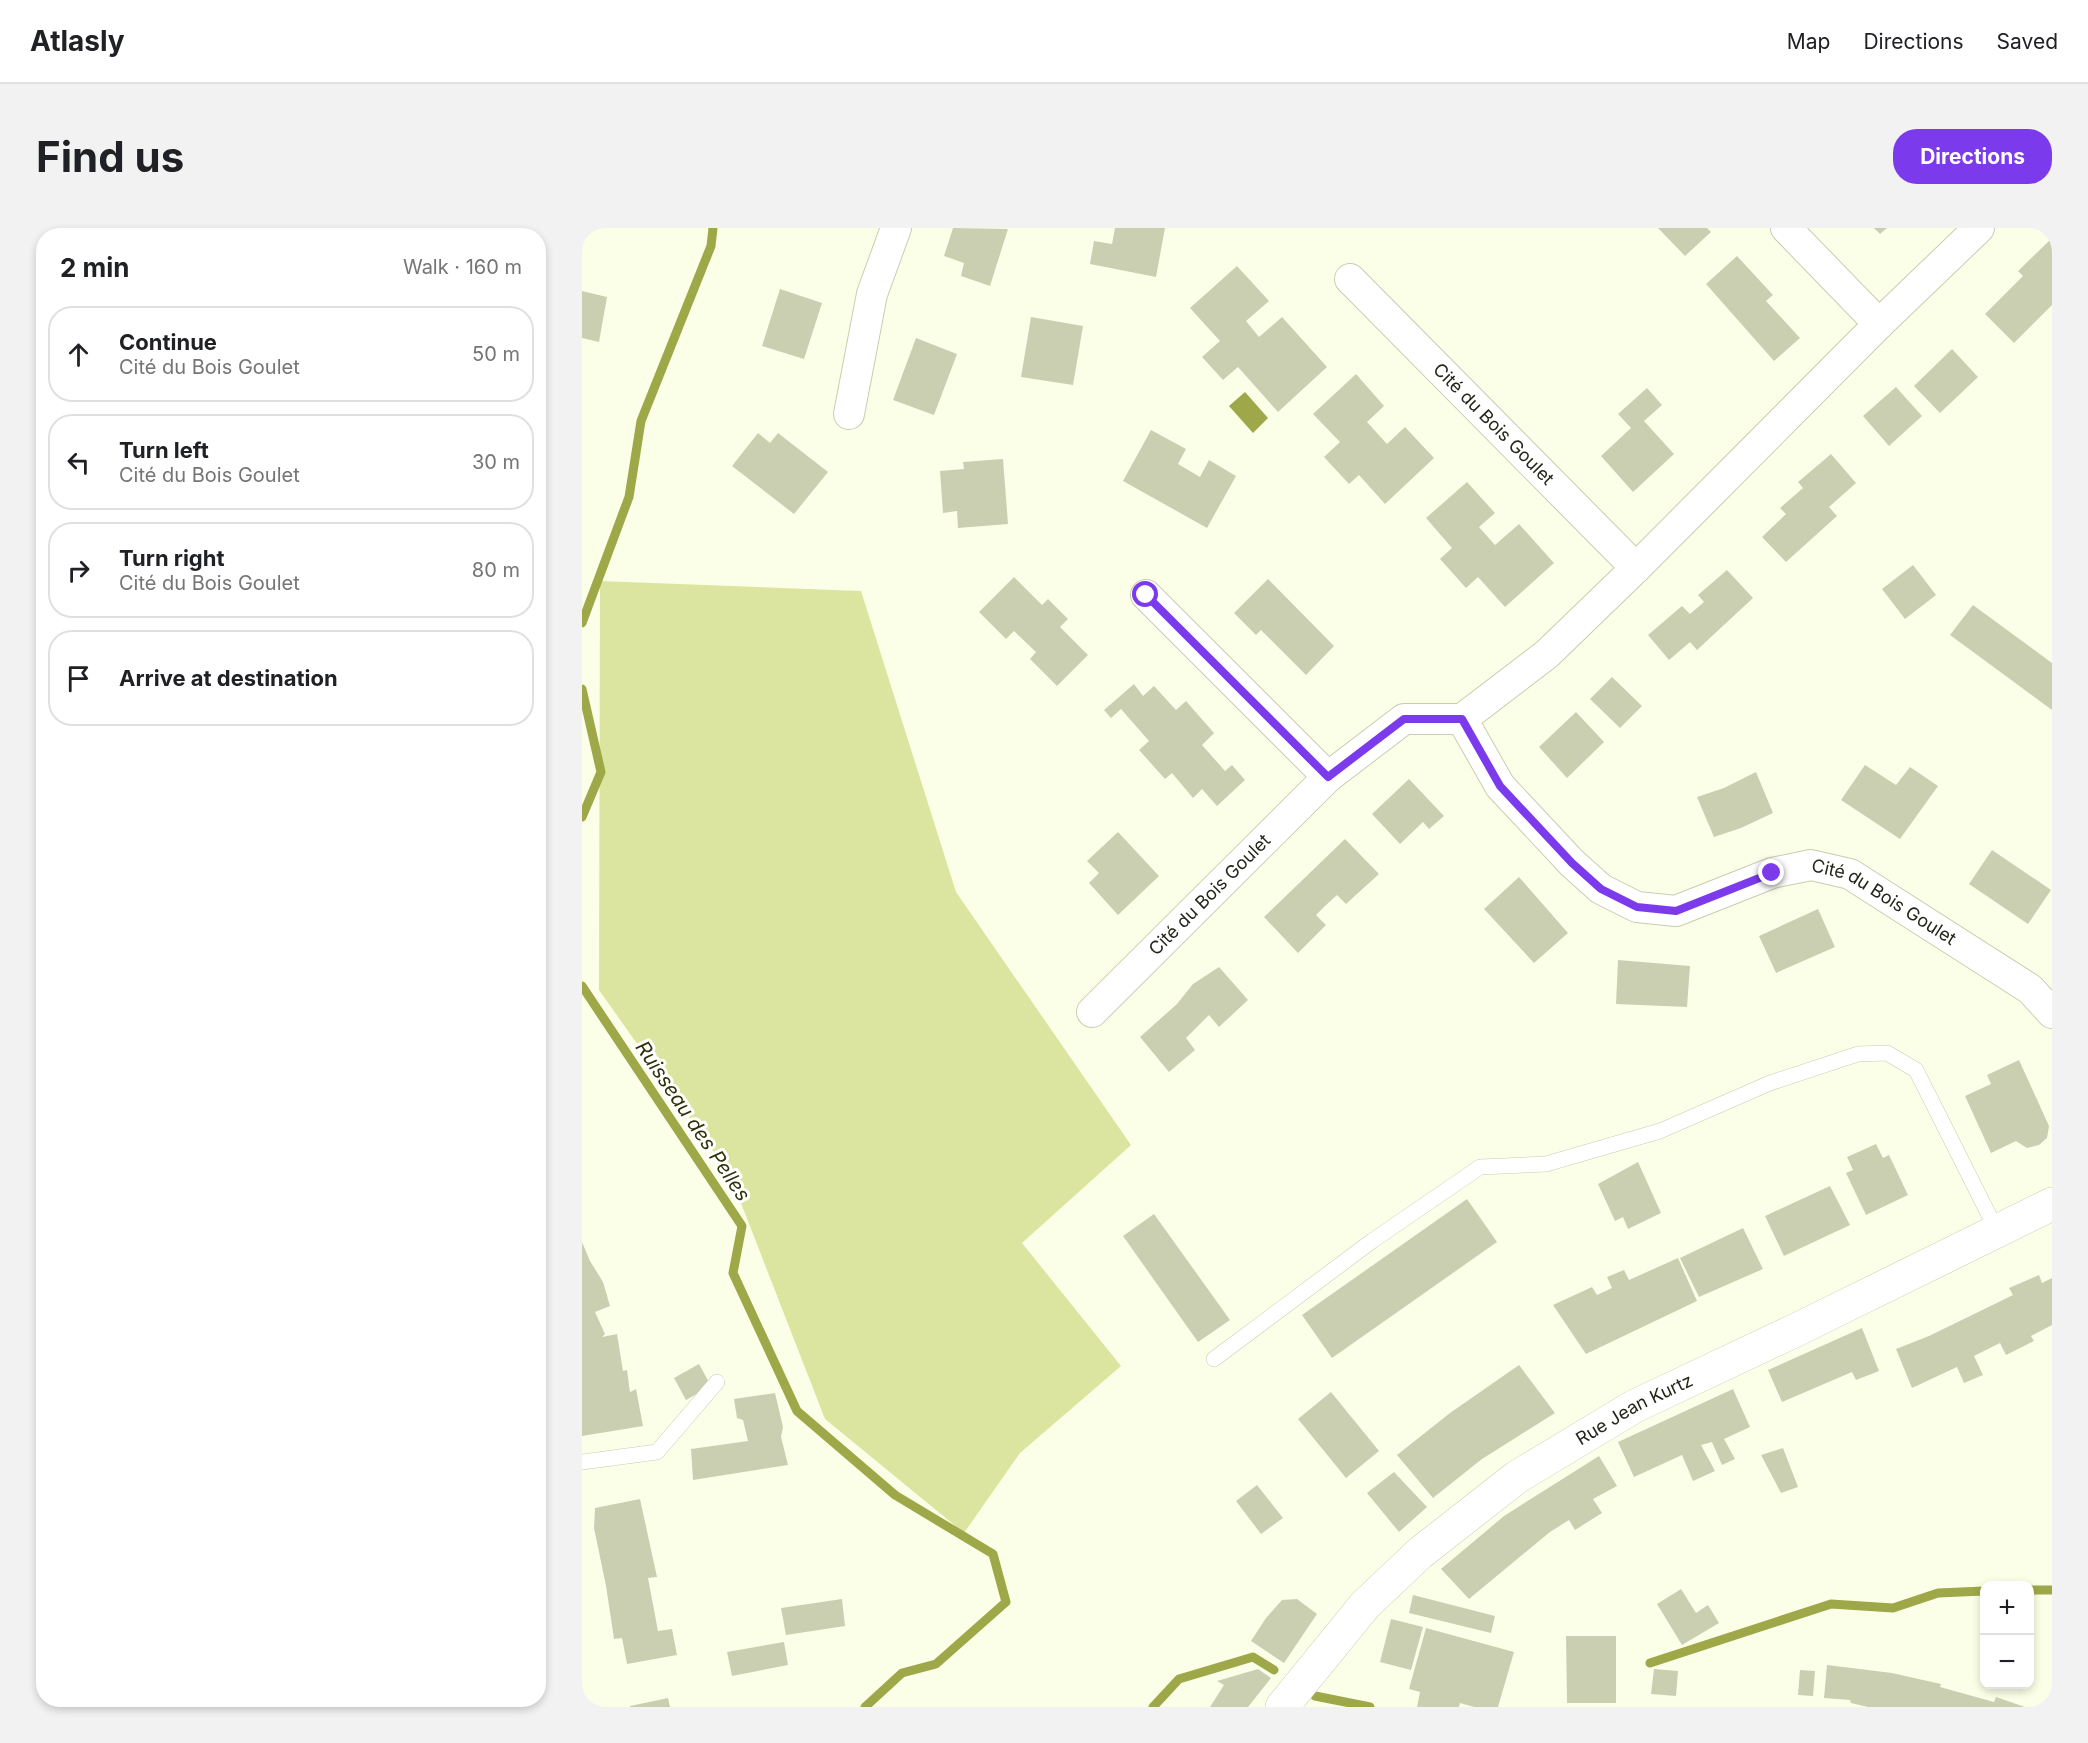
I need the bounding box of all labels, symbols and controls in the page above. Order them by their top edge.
text: Atlasly [30,24,125,58]
text: Map [1787,29,1830,54]
text: Directions [1863,29,1964,54]
text: Saved [1997,29,2058,54]
button: Directions [1893,129,2052,184]
text: Find us [36,131,184,182]
text: 2 min [60,252,130,283]
text: Walk · 160 m [403,255,522,279]
text: Continue [119,329,217,355]
icon: ahead [62,338,95,371]
text: 50 m [472,342,520,366]
text: Cité du Bois Goulet [119,355,300,379]
street label: Cité du Bois Goulet [1429,358,1559,489]
text: Turn left [119,437,209,463]
icon: left [62,446,95,479]
text: 30 m [472,450,520,474]
text: Cité du Bois Goulet [119,463,300,487]
text: Turn right [119,545,225,571]
icon: right [62,554,95,587]
text: 80 m [472,558,520,582]
text: Cité du Bois Goulet [119,571,300,595]
route start [1132,581,1158,607]
icon: arrive [62,662,95,695]
text: Arrive at destination [119,665,338,691]
street label: Cité du Bois Goulet [1144,830,1274,959]
street label: Cité du Bois Goulet [1810,855,1960,949]
route end [1758,859,1784,885]
water label: Ruisseau des Pelles [631,1036,755,1206]
street label: Rue Jean Kurtz [1572,1369,1696,1449]
map controls [1980,1581,2034,1689]
button: + [1980,1581,2034,1635]
button: − [1980,1635,2034,1689]

